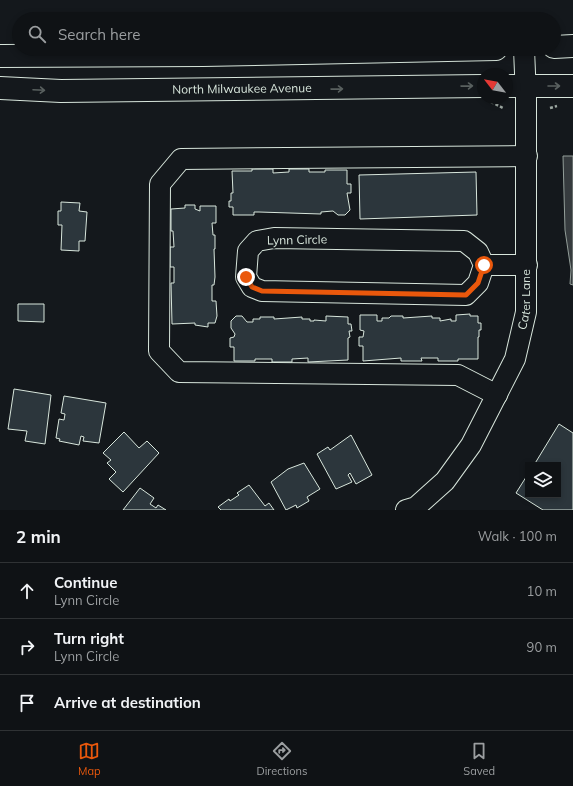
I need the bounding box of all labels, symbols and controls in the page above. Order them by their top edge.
search box [12,12,561,56]
icon: search [26,23,48,45]
text: Search here [58,25,140,44]
north arrow [477,68,513,104]
street label: North Milwaukee Avenue [172,80,312,97]
one-way arrow [460,82,473,90]
one-way arrow [547,82,560,90]
one-way arrow [330,85,343,92]
one-way arrow [32,87,45,94]
street label: Lynn Circle [267,231,327,248]
route start [475,256,493,274]
route end [237,268,255,286]
street label: Cater Lane [514,269,533,331]
map controls [525,462,561,498]
button: layers [525,462,561,498]
text: 2 min [16,526,61,547]
text: Walk · 100 m [478,528,557,544]
text: Continue [54,573,117,592]
icon: ahead [16,580,38,602]
text: 10 m [527,583,557,599]
text: Lynn Circle [54,592,119,608]
text: Turn right [54,629,124,648]
icon: right [16,636,38,658]
text: 90 m [527,639,557,655]
text: Lynn Circle [54,648,119,664]
icon: arrive [16,692,38,714]
text: Arrive at destination [54,693,201,712]
tab: Map [78,740,101,778]
tab: Directions [257,740,307,778]
tab: Saved [463,740,495,778]

